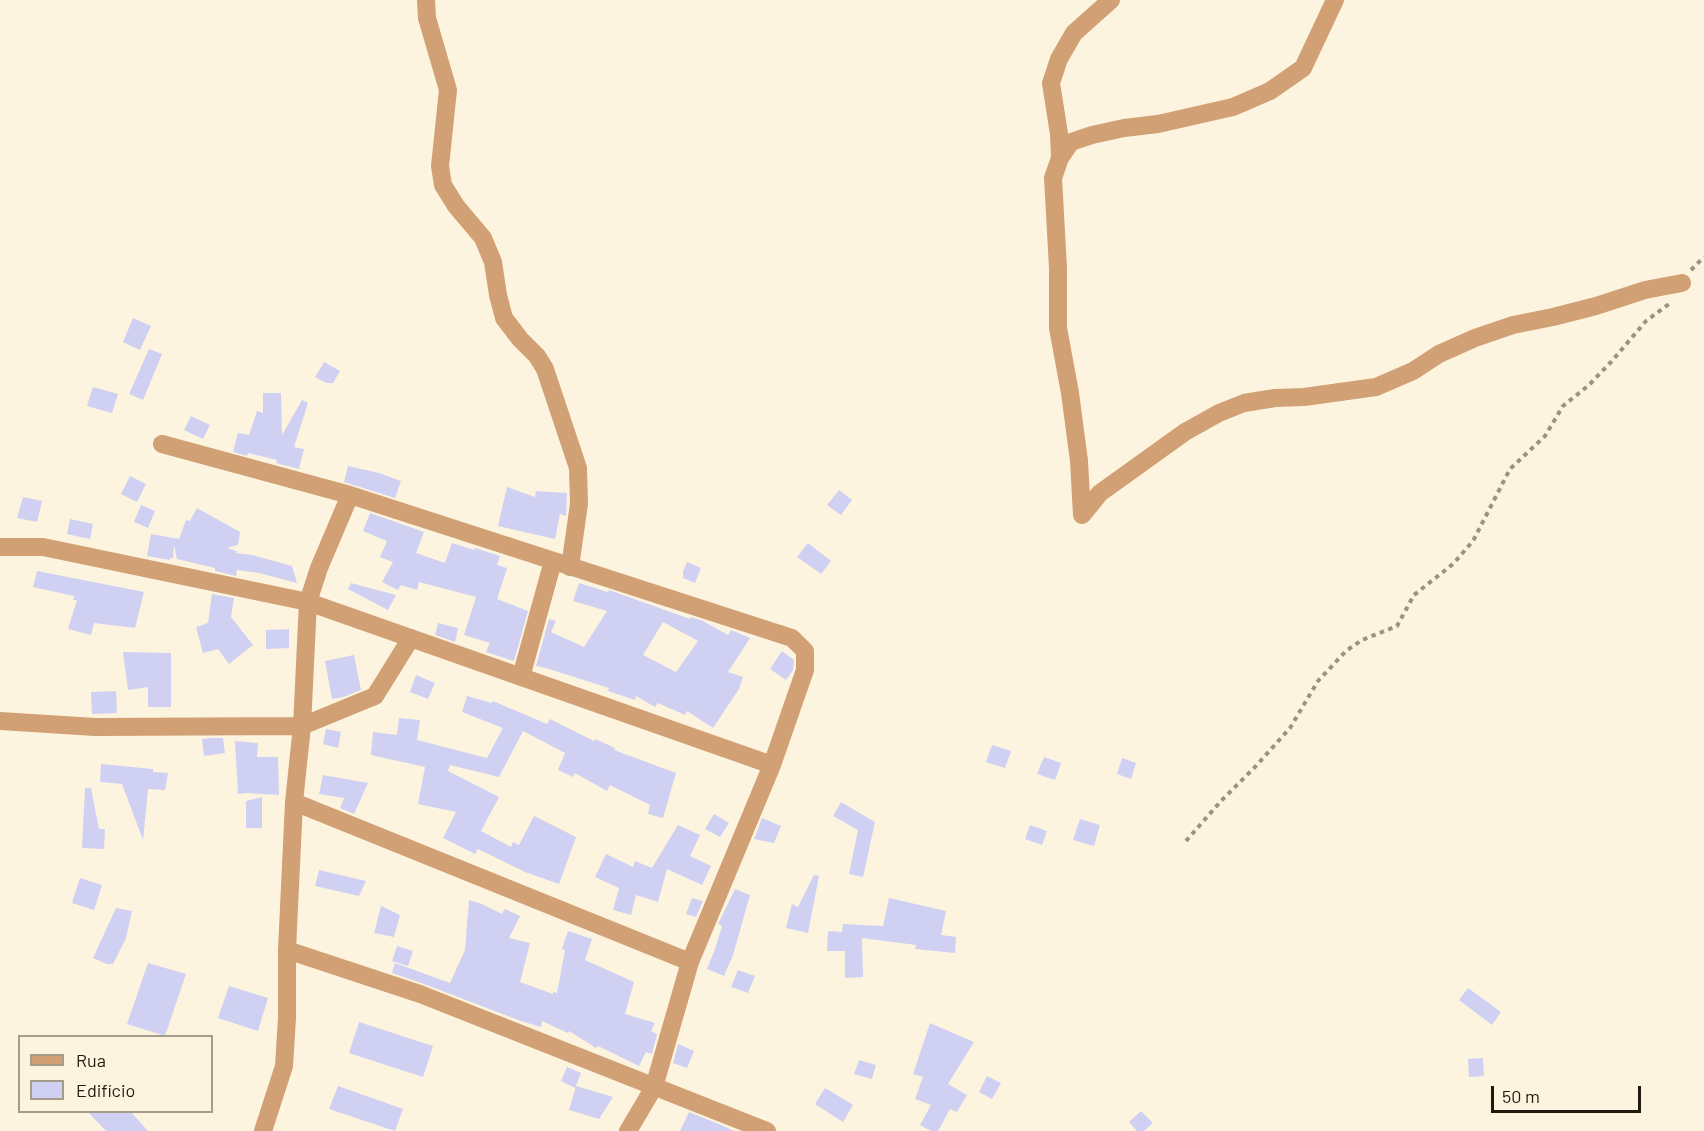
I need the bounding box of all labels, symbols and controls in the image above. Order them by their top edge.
legend [18,1035,213,1113]
text: Rua [76,1049,106,1071]
scale bar [1494,1074,1644,1112]
text: Edifício [76,1079,135,1101]
text: 50 m [1502,1085,1540,1107]

